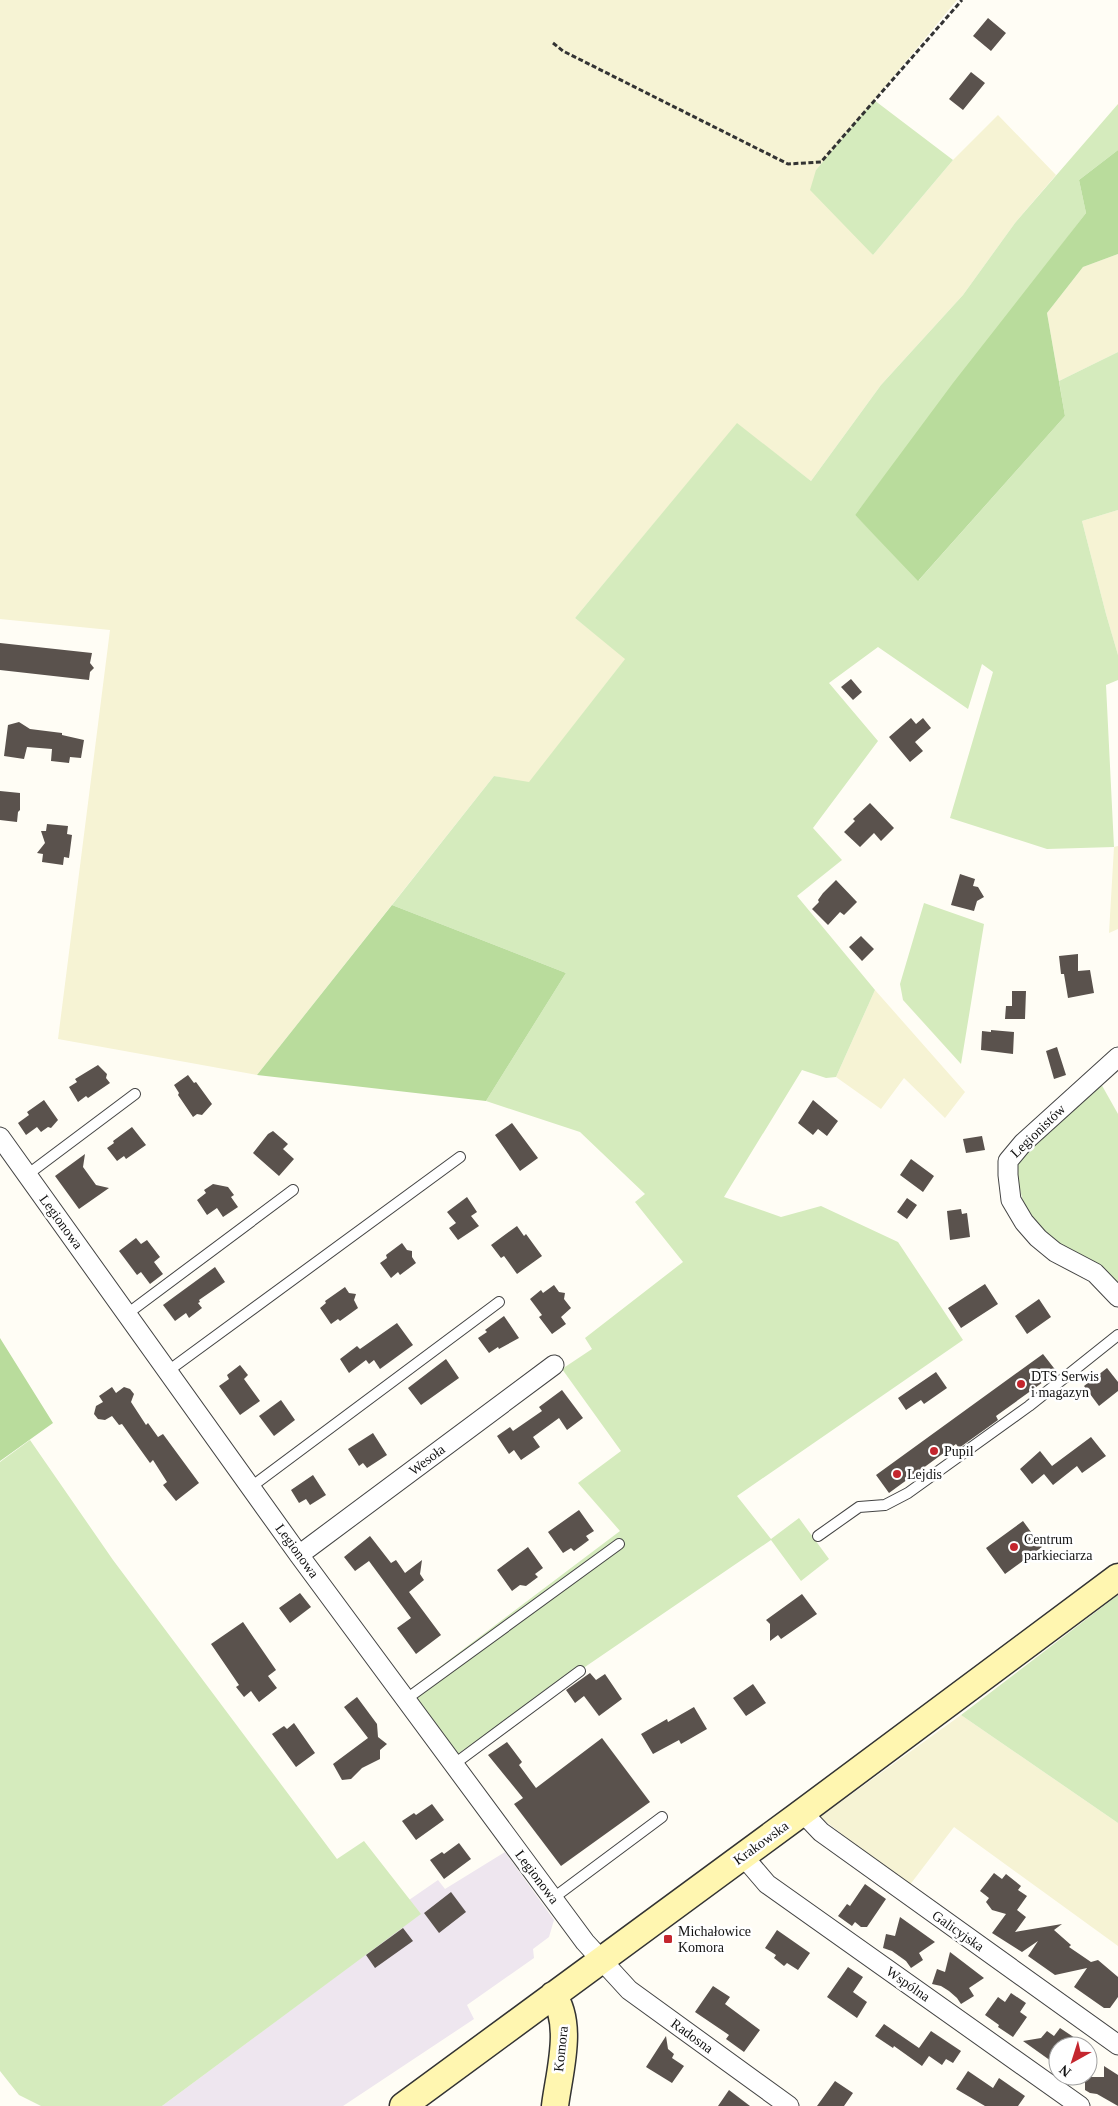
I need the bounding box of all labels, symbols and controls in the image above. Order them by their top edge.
street label: Legionistów [1008,1101,1069,1161]
street label: Legionowa [36,1192,86,1253]
place label: DTS Serwis i magazyn [1031,1369,1099,1400]
marker: DTS Serwis i magazyn [1015,1378,1027,1390]
street label: Wesoła [406,1441,448,1478]
place label: Pupil [944,1444,974,1459]
marker: Pupil [928,1445,940,1457]
place label: Lejdis [907,1467,942,1482]
marker: Lejdis [891,1468,903,1480]
street label: Legionowa [272,1521,322,1582]
place label: Centrum parkieciarza [1024,1532,1093,1563]
marker: Centrum parkieciarza [1008,1541,1020,1553]
street label: Krakowska [731,1818,792,1868]
street label: Legionowa [512,1847,562,1907]
street label: Galicyjska [929,1908,987,1955]
place label: Michałowice Komora [678,1924,751,1955]
marker: Michałowice Komora [662,1933,674,1945]
street label: Wspólna [883,1964,933,2005]
street label: Radosna [668,2016,717,2057]
street label: Komora [551,2025,571,2073]
north arrow [1048,2036,1098,2086]
text: N [1056,2062,1074,2080]

